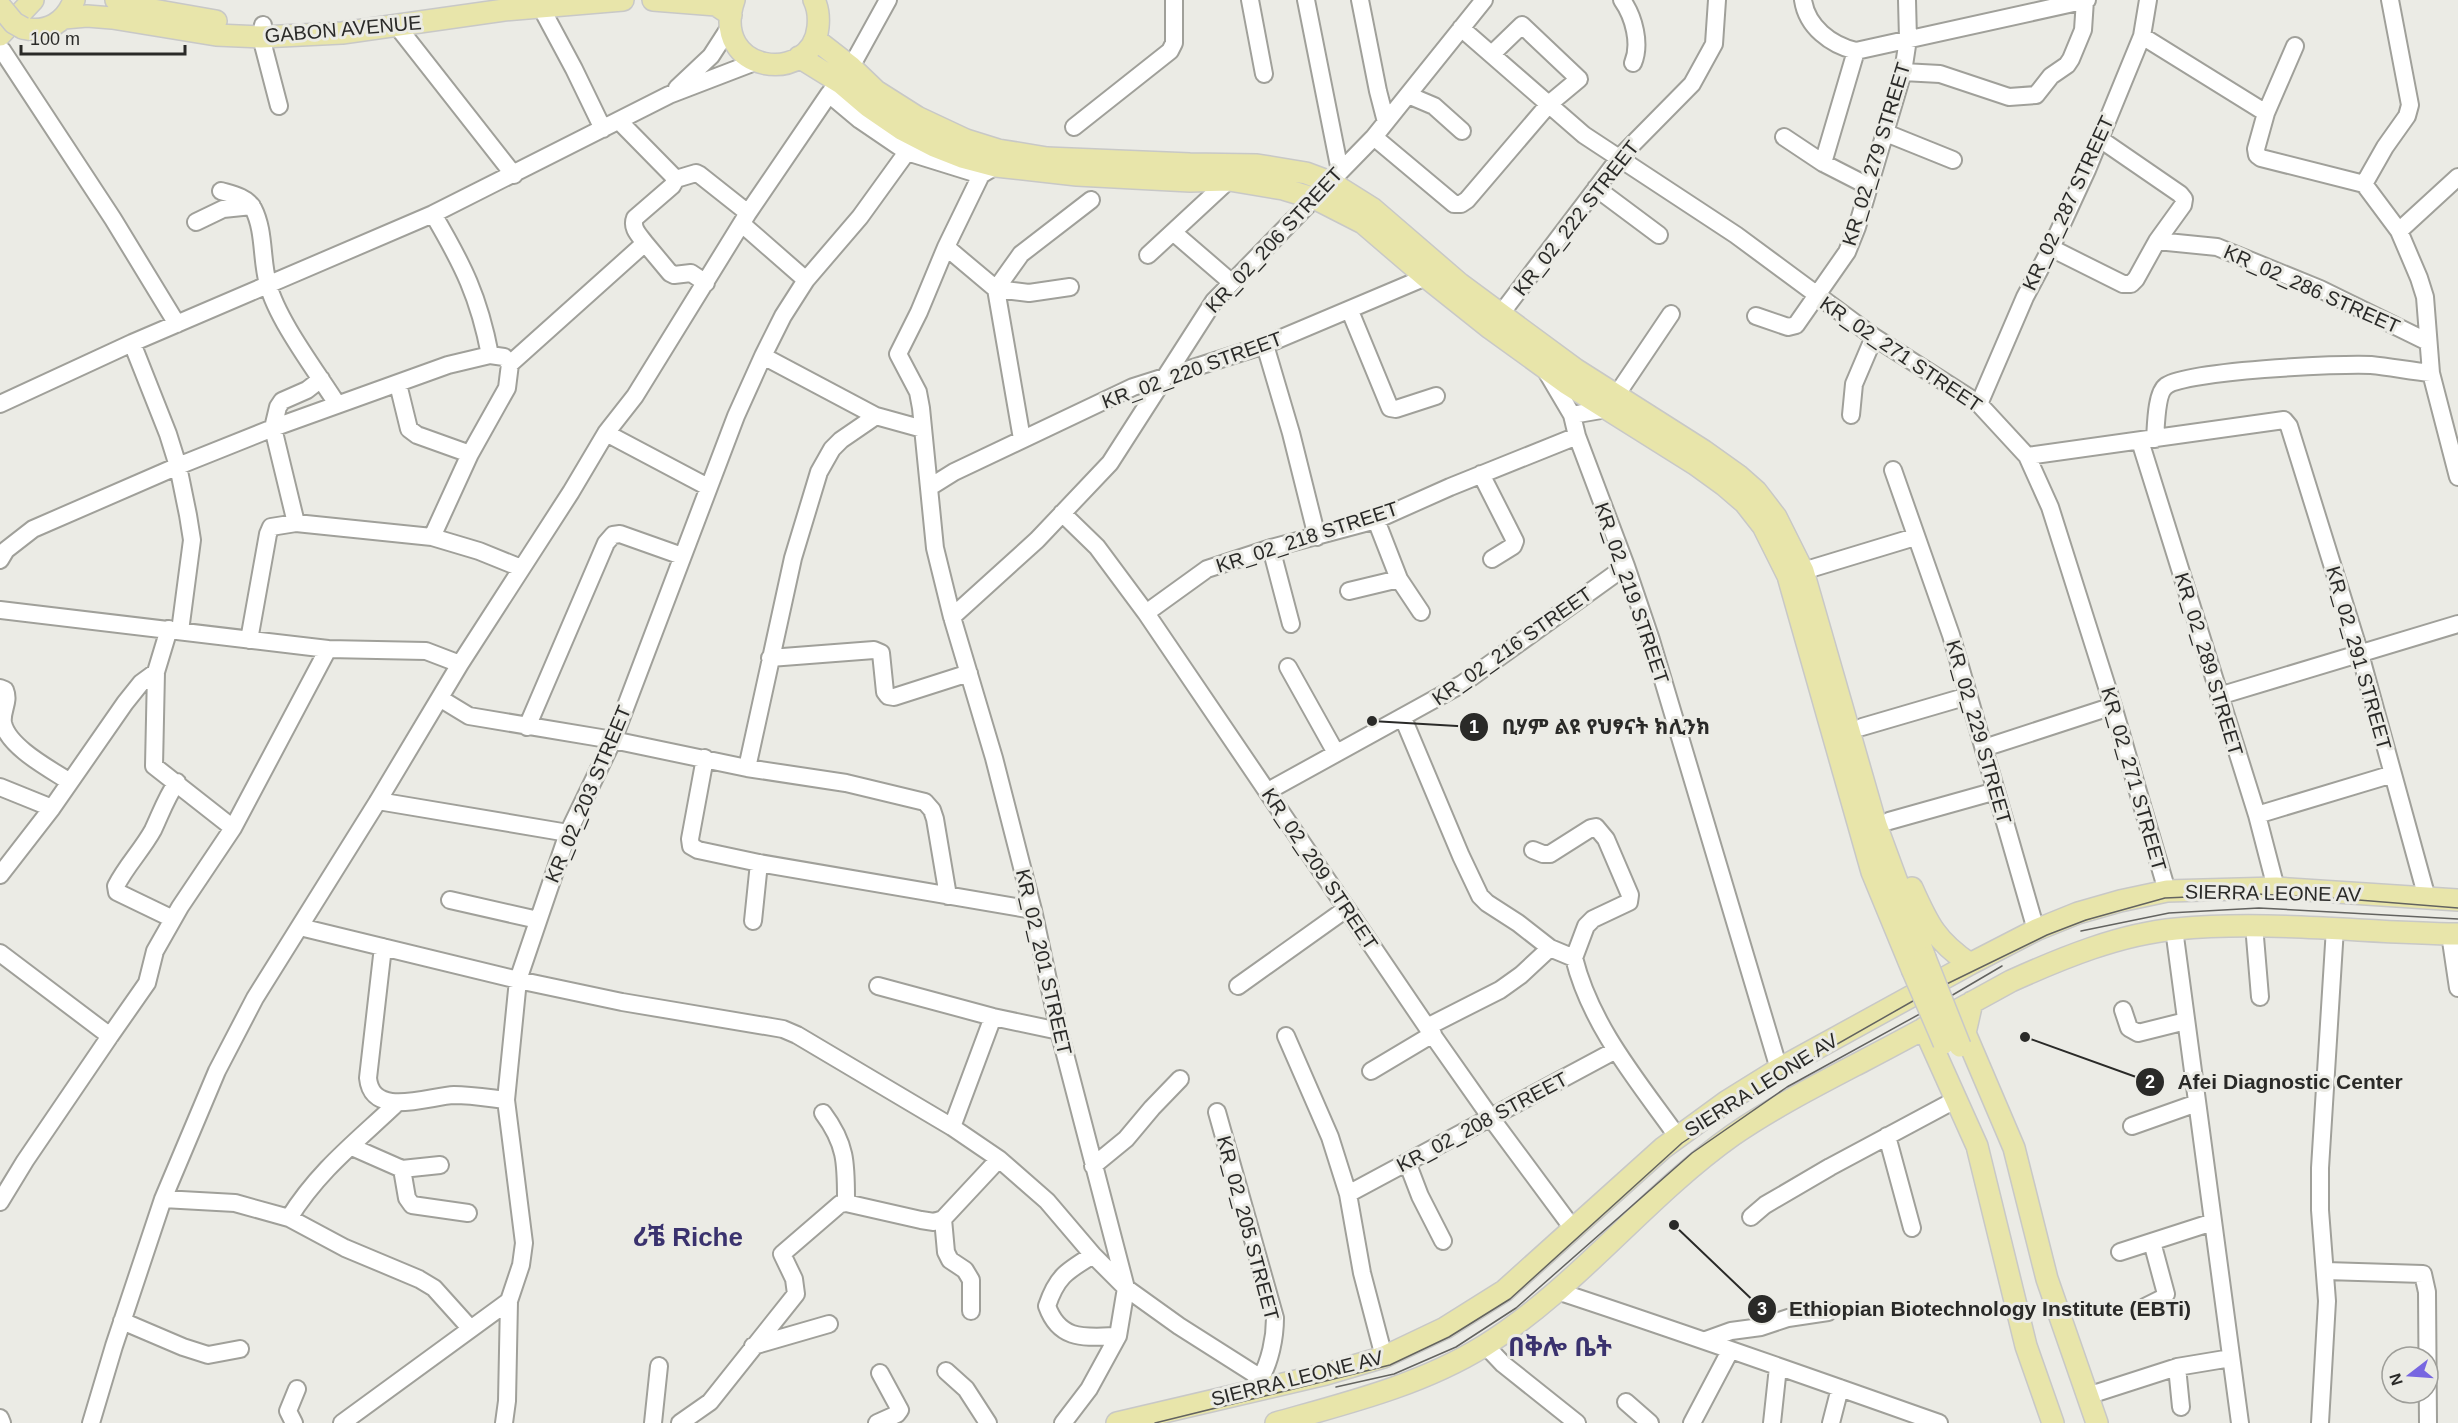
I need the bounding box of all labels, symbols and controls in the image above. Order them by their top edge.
street label: GABON AVENUE [264,11,422,47]
scale bar [21,18,184,56]
text: 100 m [30,29,80,49]
street label: KR_02_279 STREET [1838,60,1915,248]
street label: KR_02_287 STREET [2018,112,2119,294]
street label: KR_02_222 STREET [1509,136,1644,300]
street label: KR_02_206 STREET [1201,163,1348,318]
street label: KR_02_286 STREET [2220,240,2403,339]
street label: KR_02_271 STREET [1815,292,1986,417]
street label: KR_02_220 STREET [1099,327,1285,414]
street label: KR_02_218 STREET [1213,497,1401,578]
street label: KR_02_219 STREET [1590,500,1673,687]
street label: KR_02_291 STREET [2321,564,2396,753]
street label: KR_02_289 STREET [2170,570,2247,758]
street label: KR_02_216 STREET [1428,582,1597,710]
street label: KR_02_229 STREET [1941,638,2016,827]
street label: KR_02_271 STREET [2096,685,2171,874]
street label: KR_02_203 STREET [541,702,636,886]
callout: ቢሃም ልዩ የህፃናት ክሊንክ [1459,707,1722,746]
text: ቢሃም ልዩ የህፃናት ክሊንክ [1502,715,1710,738]
text: 1 [1469,717,1479,737]
street label: KR_02_209 STREET [1257,784,1382,955]
street label: KR_02_201 STREET [1011,867,1076,1057]
street label: SIERRA LEONE AV [2185,880,2362,906]
street label: SIERRA LEONE AV [1680,1029,1842,1141]
callout: Afei Diagnostic Center [2135,1062,2414,1101]
street label: KR_02_208 STREET [1393,1068,1572,1177]
text: Afei Diagnostic Center [2177,1070,2403,1093]
text: 2 [2145,1072,2155,1092]
street label: KR_02_205 STREET [1212,1133,1283,1323]
district label: ሪቼ Riche [633,1222,743,1252]
callout: Ethiopian Biotechnology Institute (EBTi) [1747,1290,2203,1329]
text: Ethiopian Biotechnology Institute (EBTi) [1789,1297,2191,1320]
text: 3 [1757,1299,1767,1319]
district label: በቅሎ ቤት [1508,1332,1612,1362]
north arrow [2380,1345,2440,1405]
street label: SIERRA LEONE AV [1209,1346,1386,1410]
text: N [2386,1371,2406,1387]

